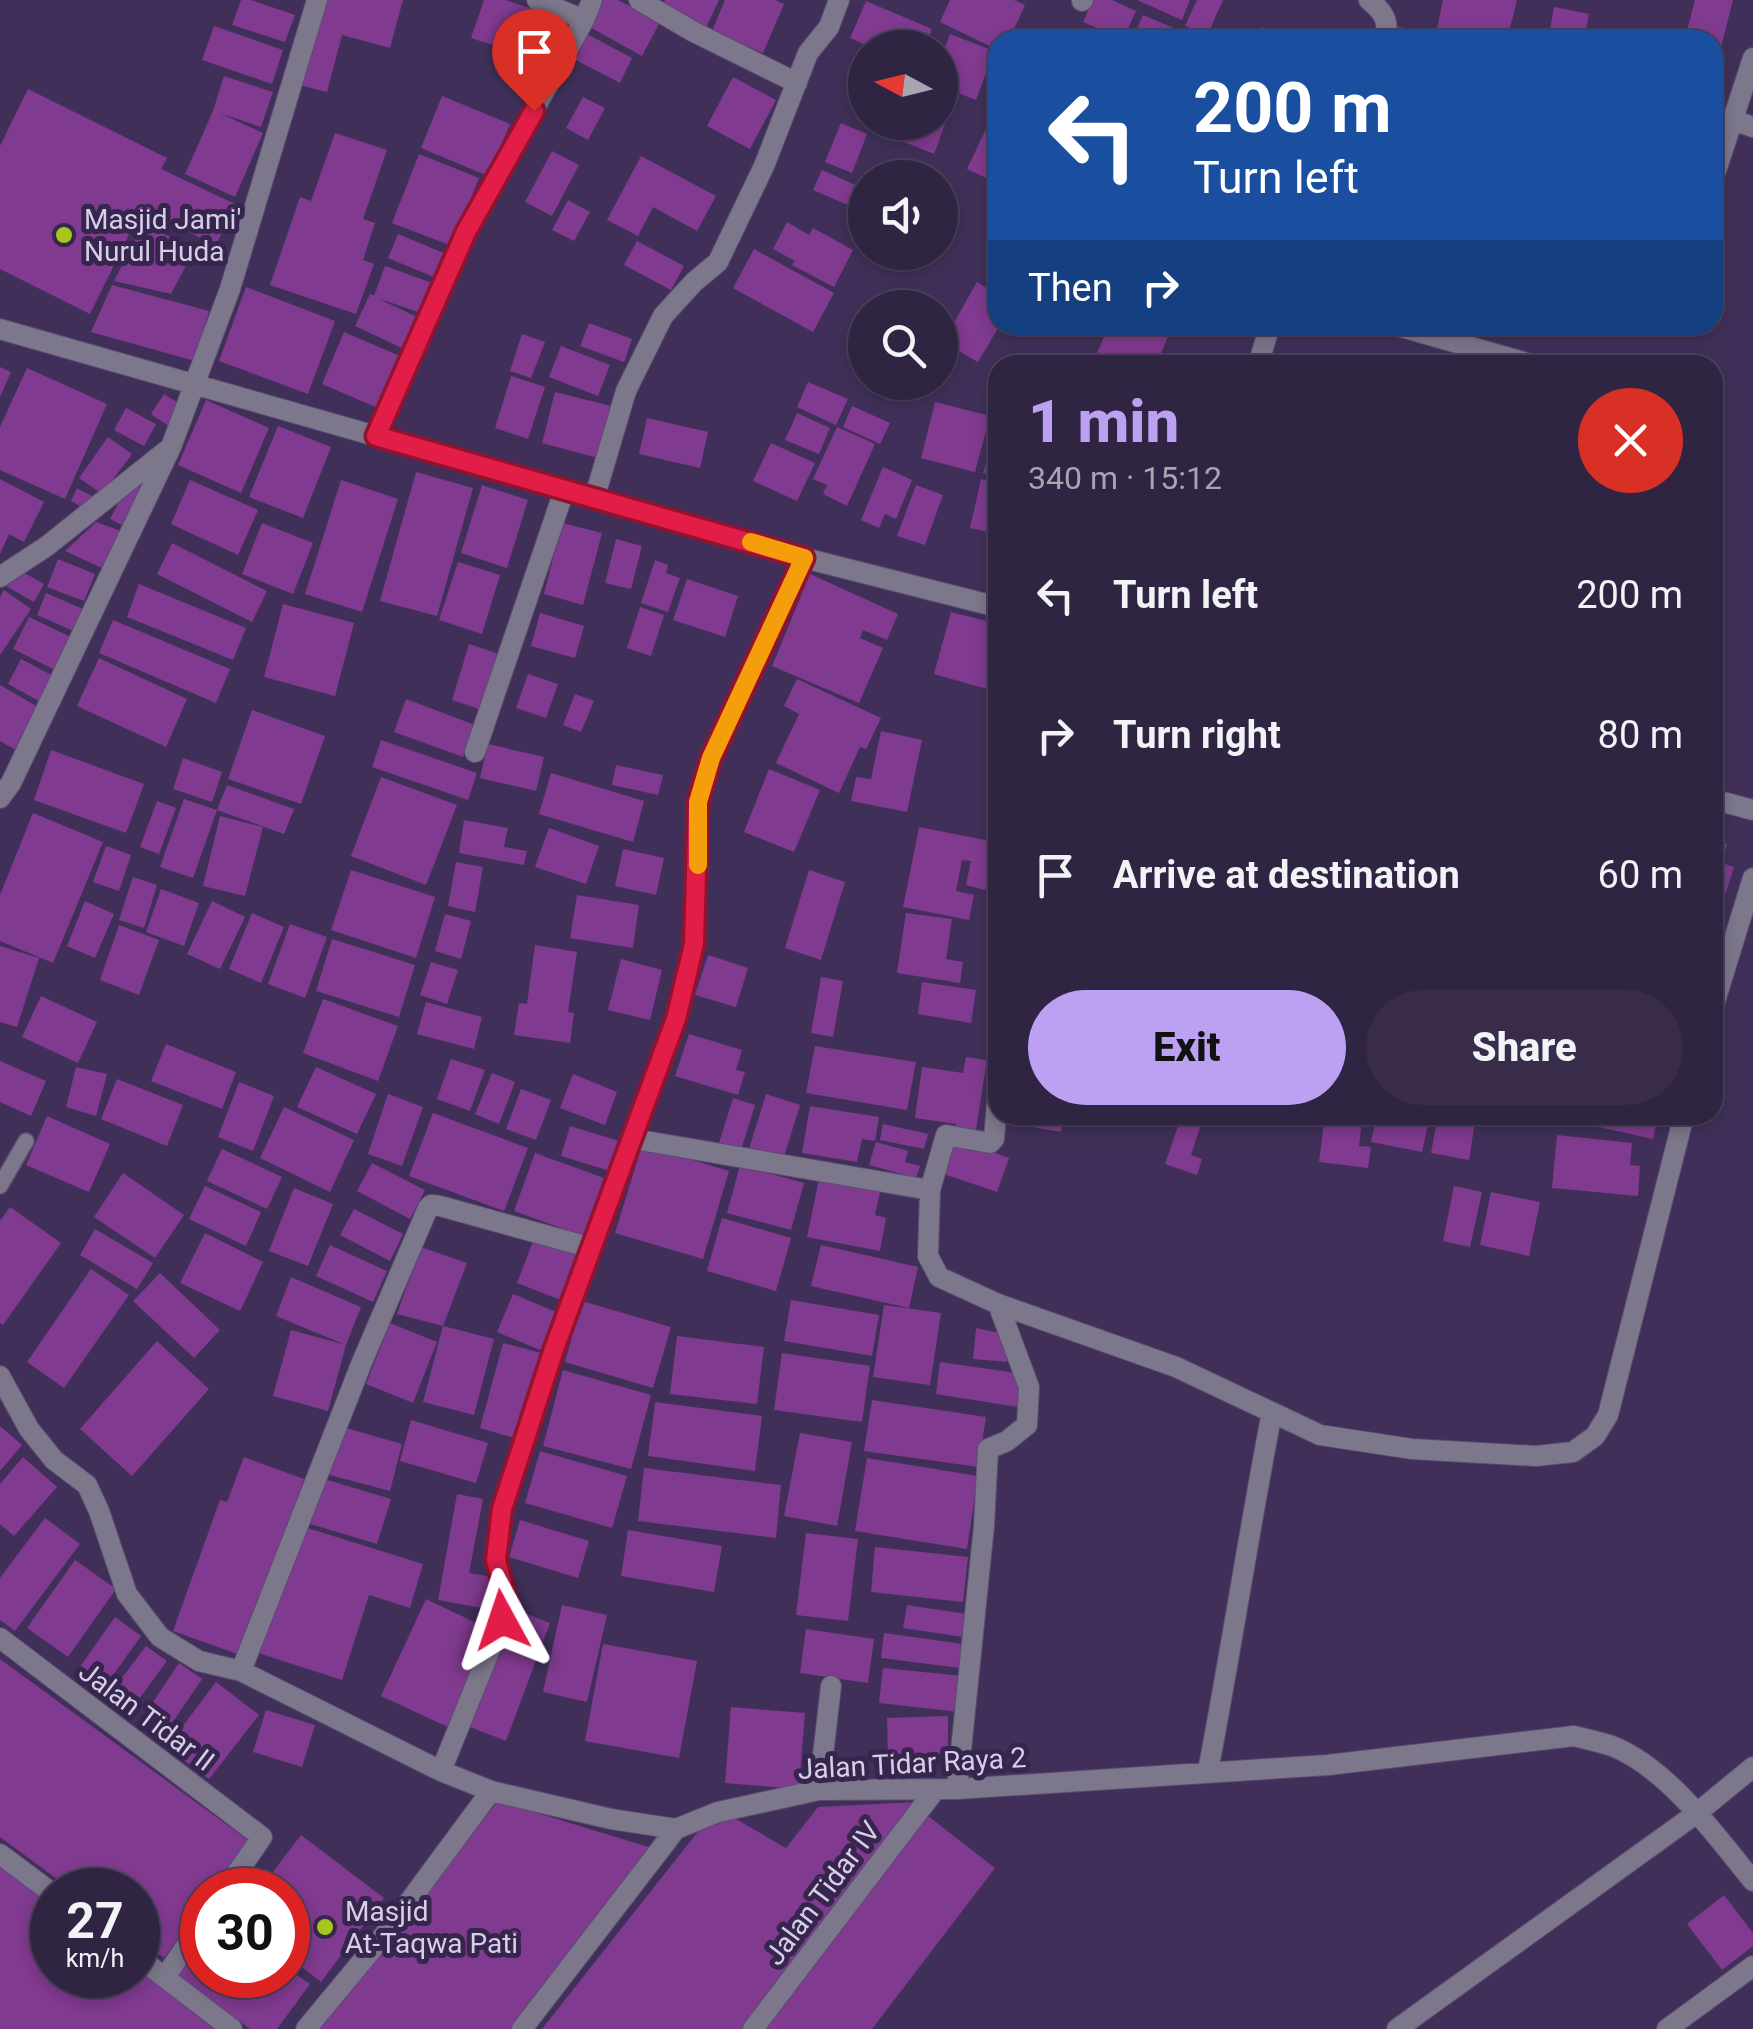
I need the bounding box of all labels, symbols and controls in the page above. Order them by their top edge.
pin [492,9,577,112]
icon: arrive [507,24,562,79]
north arrow [848,30,958,140]
map controls [848,30,958,400]
text: 200 m [1193,67,1392,149]
icon: left [1028,70,1158,200]
text: Turn left [1193,151,1359,204]
button: sound [848,160,958,270]
place label: Masjid Jami' Nurul Huda [84,203,241,268]
marker: Masjid Jami' Nurul Huda [53,224,75,246]
icon: right [1133,260,1188,315]
text: Then [1028,266,1113,310]
button: search [848,290,958,400]
text: 1 min [1028,386,1179,457]
button: close [1578,388,1683,493]
text: 340 m · 15:12 [1028,459,1222,497]
icon: left [1028,568,1083,623]
text: Turn left [1113,573,1258,617]
text: 200 m [1576,573,1683,617]
icon: right [1028,708,1083,763]
text: Turn right [1113,713,1281,757]
text: 80 m [1598,713,1683,757]
icon: arrive [1028,848,1083,903]
text: Arrive at destination [1113,853,1460,897]
text: 60 m [1598,853,1683,897]
button: Exit [1028,990,1346,1105]
button: Share [1366,990,1683,1105]
position arrow [450,1568,554,1672]
street label: Jalan Tidar II [73,1655,221,1778]
street label: Jalan Tidar Raya 2 [797,1741,1027,1786]
street label: Jalan Tidar IV [758,1815,887,1972]
speed limit sign: 30 [180,1868,310,1998]
text: 27 [66,1892,124,1950]
place label: Masjid At-Taqwa Pati [345,1895,518,1960]
marker: Masjid At-Taqwa Pati [314,1916,336,1938]
text: km/h [66,1944,124,1973]

